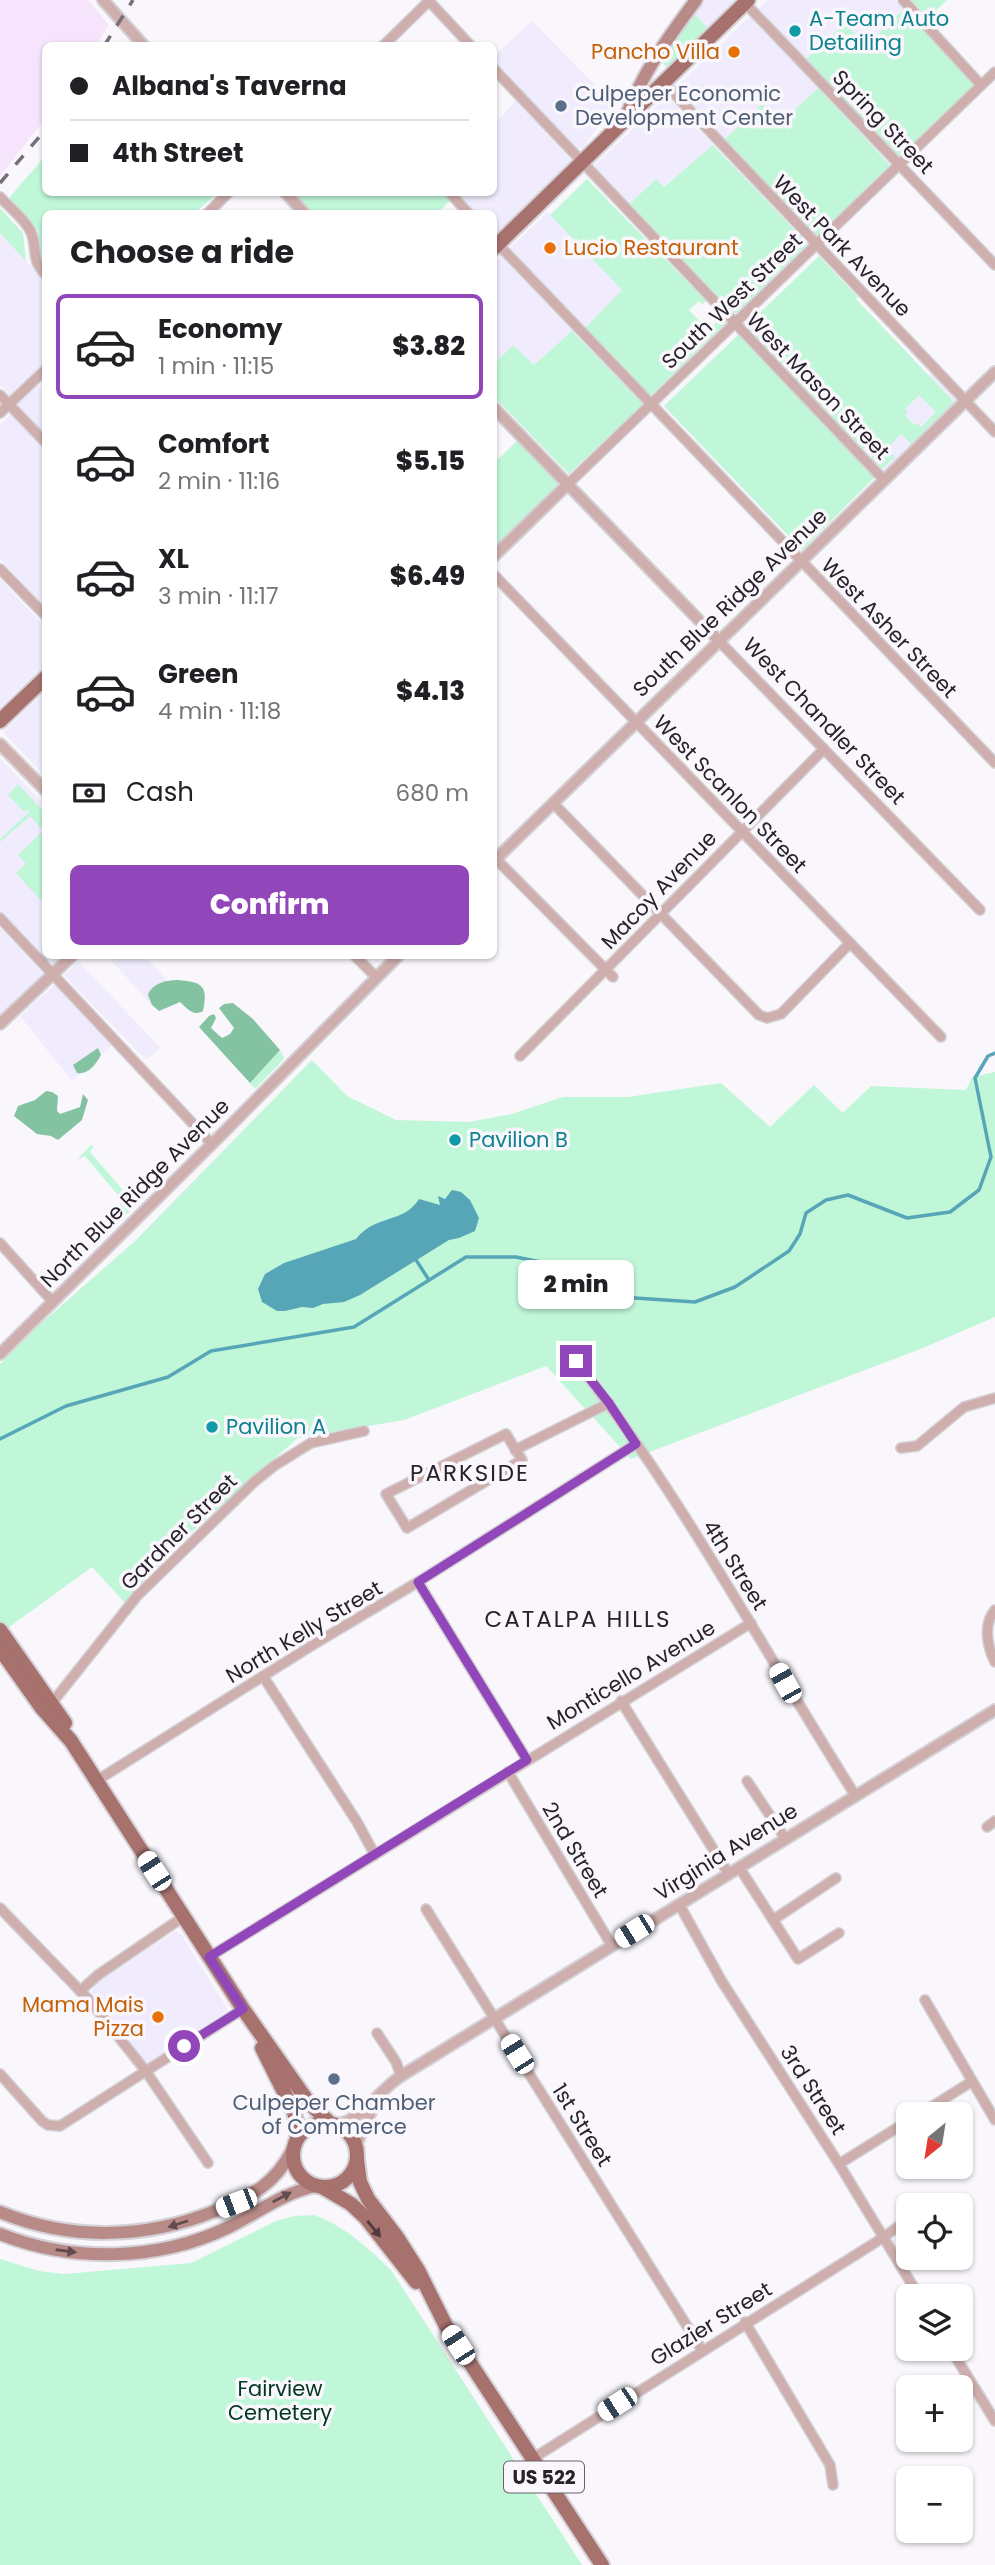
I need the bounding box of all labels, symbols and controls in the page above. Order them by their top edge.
place label: A-Team Auto Detailing [809,4,949,57]
marker: A-Team Auto Detailing [787,23,803,39]
place label: Pancho Villa [591,37,720,66]
marker: Pancho Villa [726,44,742,60]
street label: Spring Street [826,63,940,180]
text: Albana's Taverna [112,68,347,104]
place label: Culpeper Economic Development Center [575,79,793,132]
marker: Culpeper Economic Development Center [553,98,569,114]
text: 4th Street [112,135,243,171]
street label: West Park Avenue [767,168,918,323]
street label: South West Street [655,226,808,375]
text: Choose a ride [70,229,294,274]
place label: Lucio Restaurant [564,233,739,262]
marker: Lucio Restaurant [542,240,558,256]
street label: West Mason Street [740,305,897,466]
text: Economy [158,311,282,347]
icon: car [74,315,137,378]
text: $3.82 [392,328,465,364]
text: 1 min · 11:15 [158,350,274,382]
text: Comfort [158,426,270,462]
icon: car [74,430,137,493]
text: $5.15 [396,443,465,479]
text: 2 min · 11:16 [158,465,280,497]
street label: South Blue Ridge Avenue [626,502,833,703]
text: XL [158,541,189,577]
icon: car [74,545,137,608]
street label: West Asher Street [815,551,964,704]
text: $6.49 [390,558,465,594]
text: 3 min · 11:17 [158,580,278,612]
street label: West Chandler Street [737,631,912,811]
text: Green [158,656,239,692]
icon: car [74,660,137,723]
text: $4.13 [396,673,465,709]
text: 4 min · 11:18 [158,695,281,727]
street label: West Scanlon Street [647,708,814,879]
icon: cash [70,774,108,812]
text: Cash [126,774,194,810]
text: 680 m [396,777,469,809]
street label: Macoy Avenue [594,824,723,955]
button: Confirm [70,865,469,945]
street label: North Blue Ridge Avenue [34,1092,236,1294]
place label: Pavilion B [469,1125,568,1154]
marker: Pavilion B [447,1132,463,1148]
callout: 2 min [518,1260,634,1308]
text: 2 min [544,1268,608,1300]
route end [560,1345,592,1377]
place label: Pavilion A [226,1412,326,1441]
marker: Pavilion A [204,1419,220,1435]
district label: PARKSIDE [410,1457,530,1489]
street label: Gardner Street [114,1467,243,1596]
street label: 4th Street [696,1514,775,1615]
street label: North Kelly Street [220,1573,387,1690]
district label: CATALPA HILLS [484,1603,672,1635]
street label: Monticello Avenue [541,1613,720,1736]
car [766,1660,805,1706]
street label: 2nd Street [535,1796,615,1903]
street label: Virginia Avenue [649,1796,803,1907]
car [134,1848,175,1894]
car [611,1911,658,1951]
place label: Mama Mais Pizza [22,1990,144,2043]
marker: Mama Mais Pizza [150,2009,166,2025]
route start [168,2030,200,2062]
car [497,2031,538,2077]
street label: 3rd Street [774,2039,853,2140]
marker: Culpeper Chamber of Commerce [326,2071,342,2087]
street label: 1st Street [546,2078,619,2172]
place label: Culpeper Chamber of Commerce [232,2088,436,2141]
north arrow [896,2102,973,2179]
map controls [896,2102,973,2543]
car [213,2186,260,2220]
one-way arrow [272,2192,292,2204]
button: locate [896,2193,973,2270]
one-way arrow [168,2219,189,2230]
one-way arrow [367,2220,382,2238]
one-way arrow [55,2245,77,2256]
street label: Glazier Street [644,2275,777,2373]
button: layers [896,2284,973,2361]
car [438,2322,479,2368]
park label: Fairview Cemetery [228,2374,332,2427]
button: + [896,2375,973,2452]
car [594,2384,641,2424]
road number: US 522 [504,2462,584,2492]
button: − [896,2466,973,2543]

